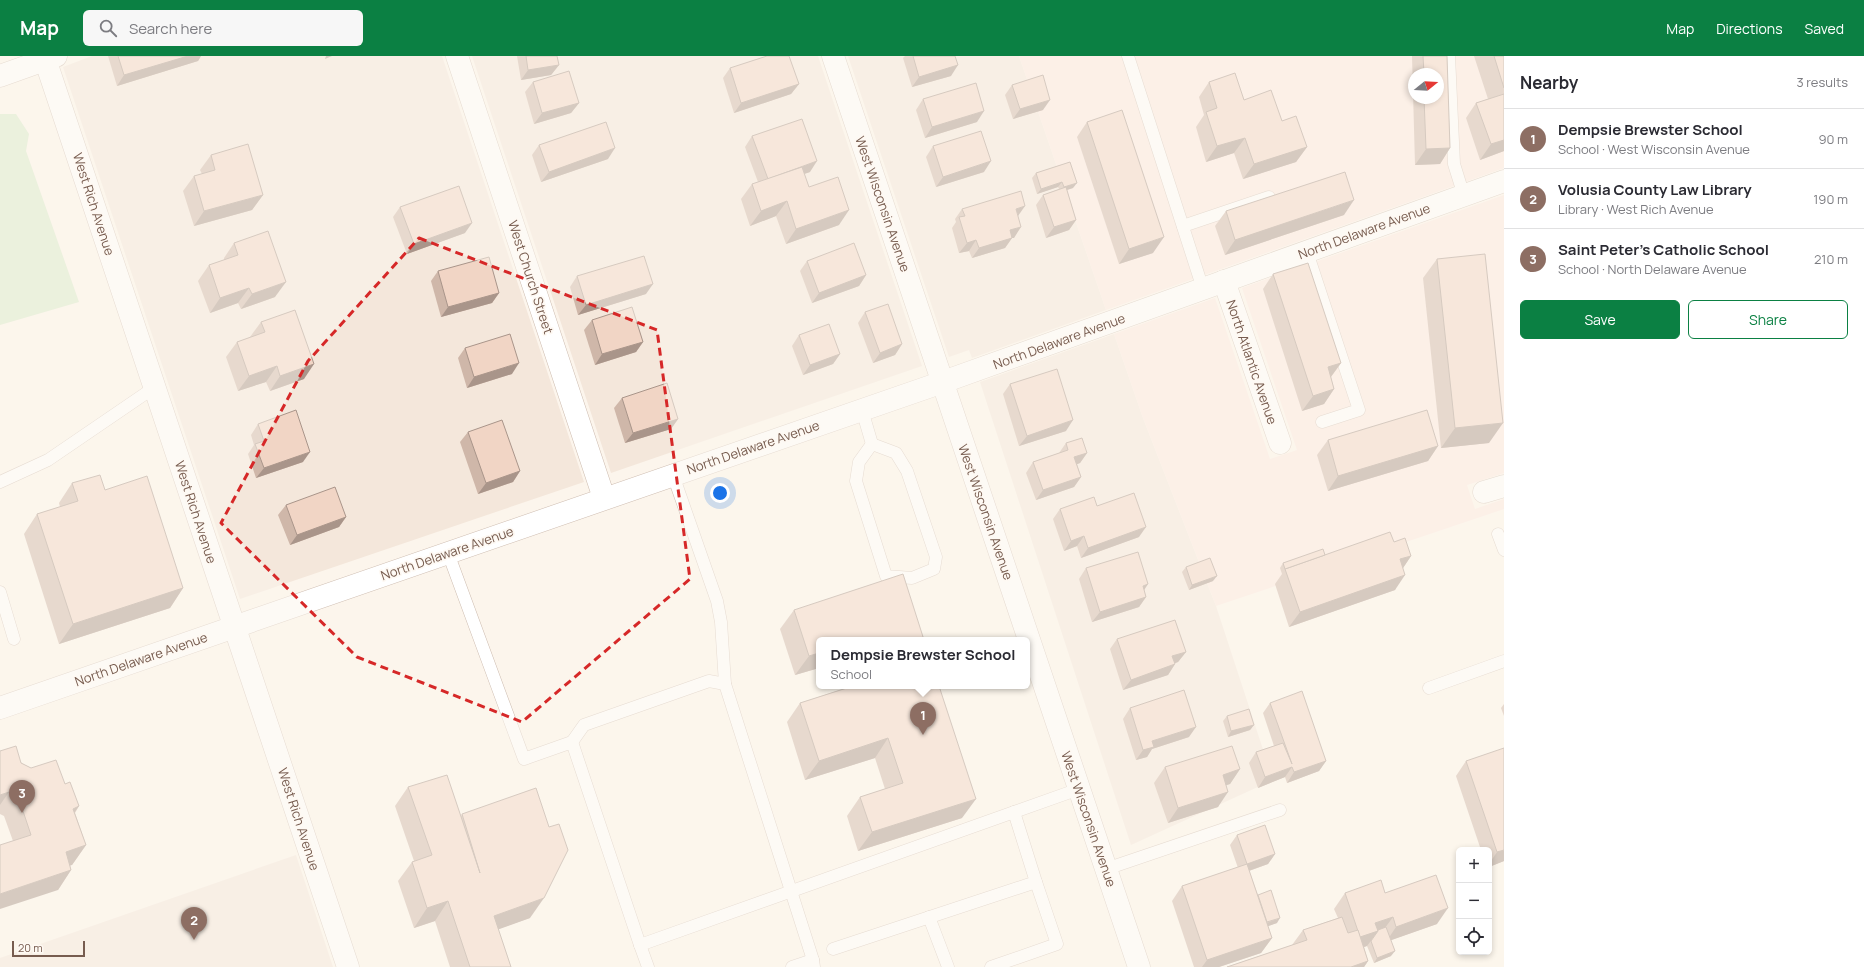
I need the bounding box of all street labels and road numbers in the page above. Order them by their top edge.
street label: West Wisconsin Avenue [851,134,915,275]
street label: West Rich Avenue [69,150,119,258]
street label: North Delaware Avenue [1296,199,1433,263]
street label: West Church Street [504,218,558,336]
street label: North Atlantic Avenue [1222,297,1282,427]
street label: North Delaware Avenue [991,309,1128,373]
street label: North Delaware Avenue [684,416,822,478]
street label: West Wisconsin Avenue [954,442,1018,583]
street label: West Rich Avenue [171,458,221,566]
street label: North Delaware Avenue [378,522,516,584]
street label: North Delaware Avenue [72,628,210,690]
street label: West Wisconsin Avenue [1057,749,1121,890]
street label: West Rich Avenue [274,765,324,873]

